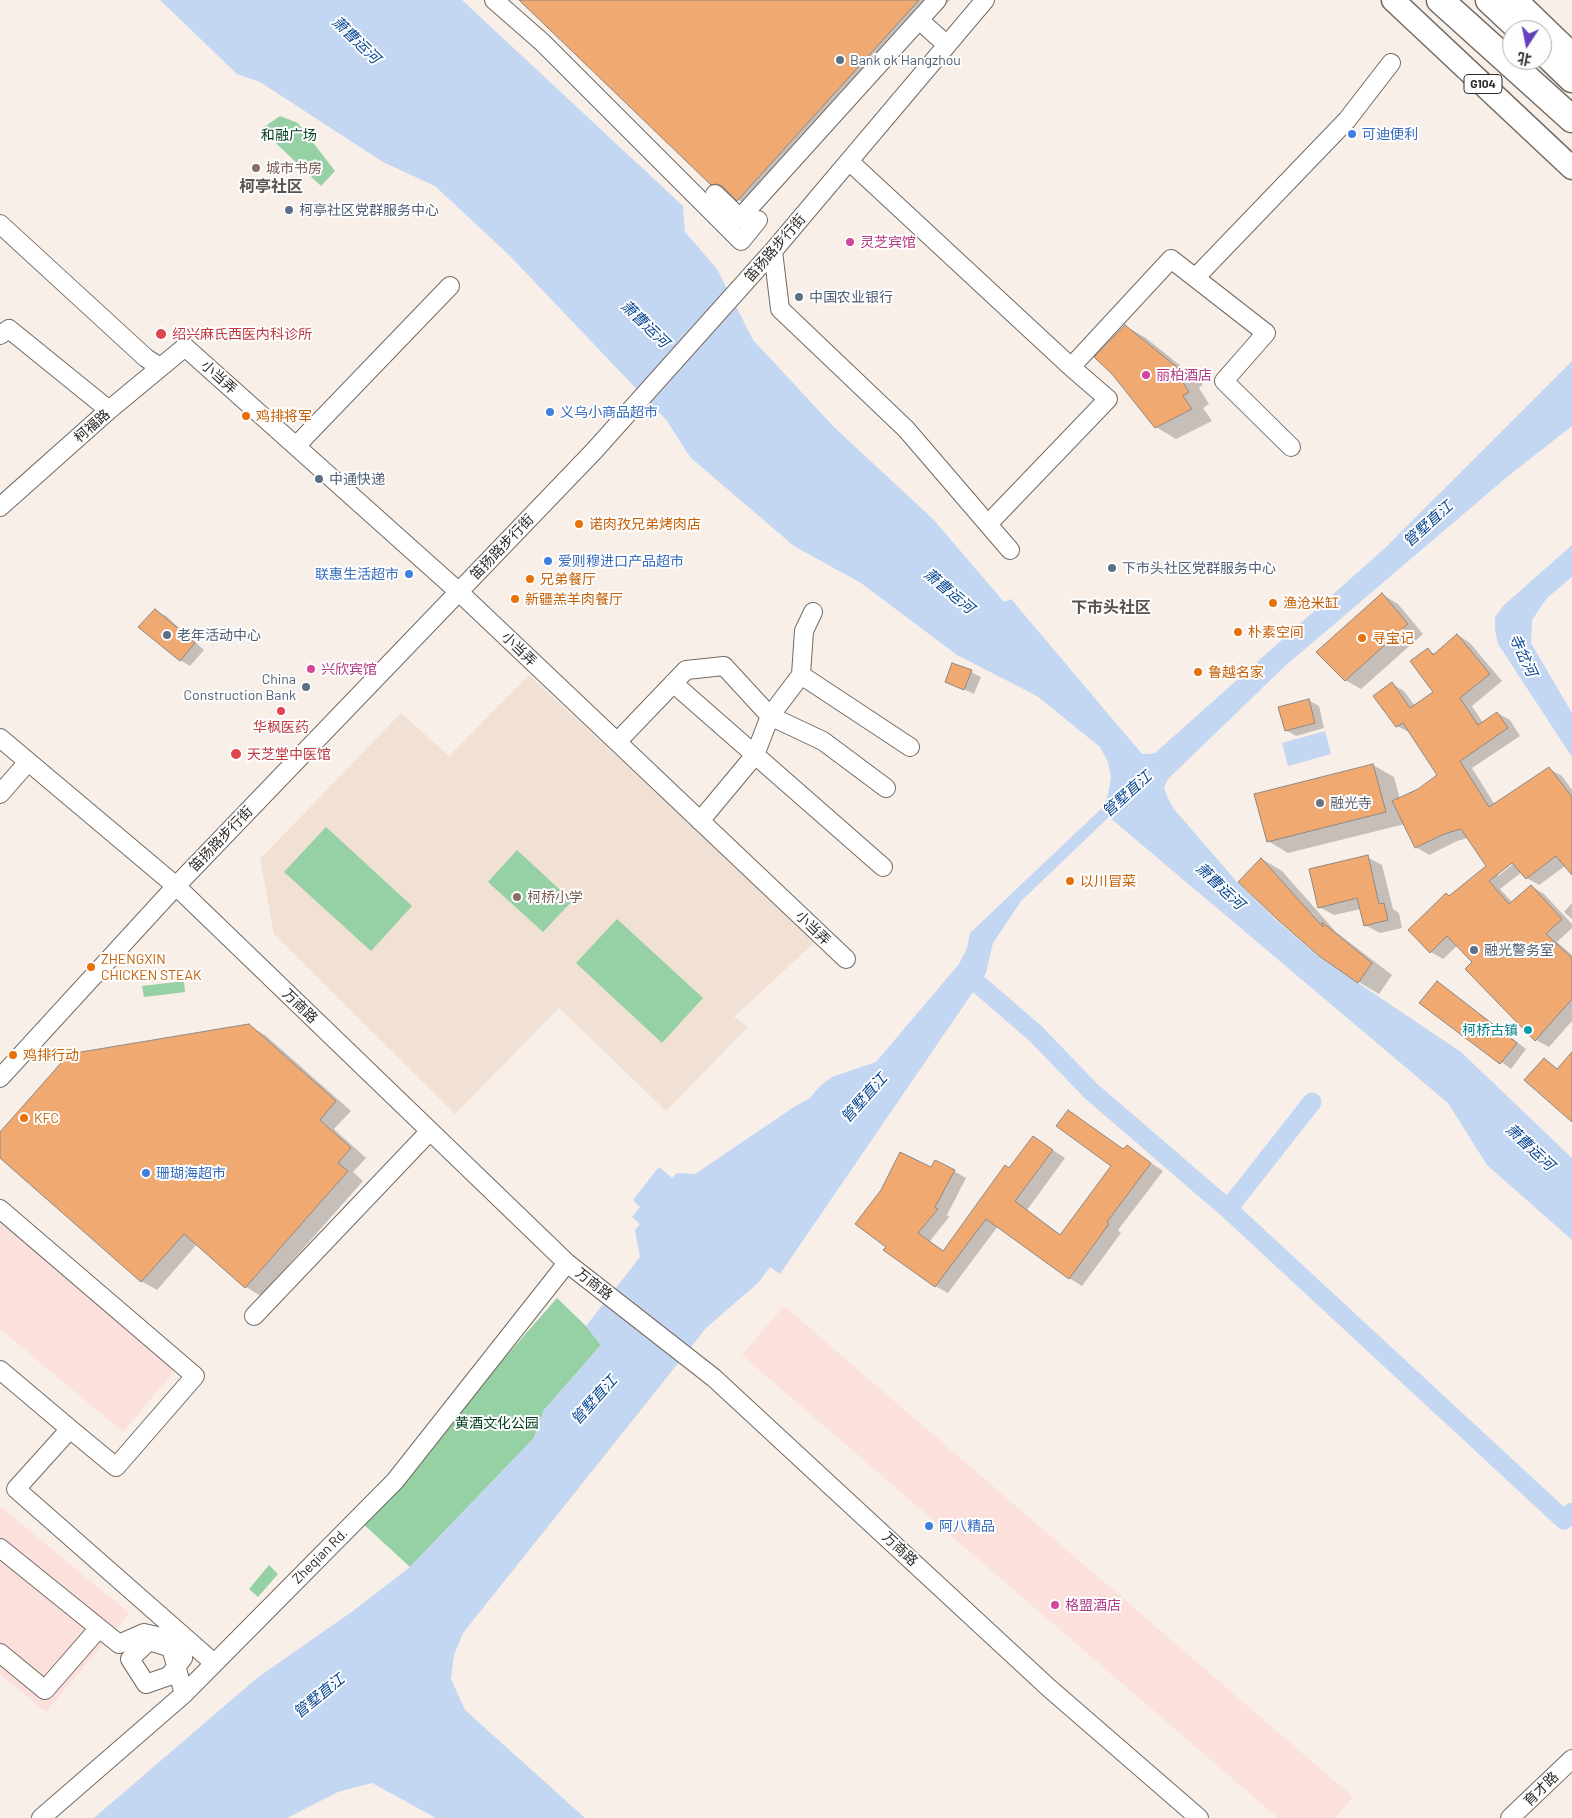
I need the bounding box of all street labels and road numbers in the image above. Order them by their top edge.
road number: G104 [1464,74,1502,94]
street label: 笛扬路步行街 [741,211,809,285]
street label: 小当弄 [198,357,240,397]
street label: 柯福路 [71,406,113,446]
street label: 笛扬路步行街 [467,511,537,583]
street label: 小当弄 [498,628,540,670]
street label: 笛扬路步行街 [186,803,256,875]
street label: 小当弄 [792,907,834,949]
street label: 万商路 [279,985,321,1027]
street label: 万商路 [572,1264,616,1304]
street label: Zheqian Rd. [289,1525,351,1587]
street label: 万商路 [879,1529,921,1569]
street label: 育才路 [1520,1768,1562,1810]

